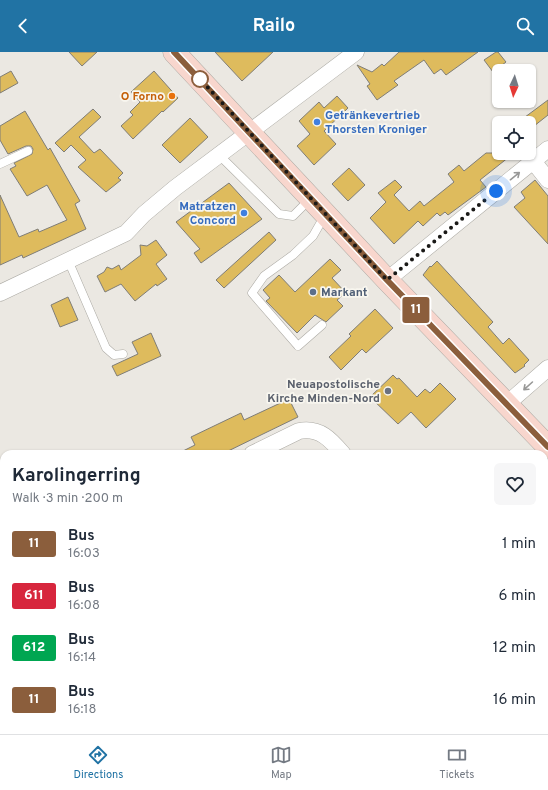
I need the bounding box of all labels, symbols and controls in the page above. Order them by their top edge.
icon: back [12,15,34,37]
text: Railo [253,15,295,38]
icon: search [514,15,536,37]
north arrow [492,64,536,108]
map controls [492,64,536,160]
unlabelled marker [191,70,209,88]
place label: O Forno [121,89,164,105]
marker: O Forno [167,91,177,101]
place label: Getränkevertrieb Thorsten Kroniger [325,108,427,138]
button: locate [492,116,536,160]
marker: Getränkevertrieb Thorsten Kroniger [312,117,322,127]
one-way arrow [509,171,520,180]
your location [486,181,506,201]
place label: Matratzen Concord [179,199,236,229]
marker: Matratzen Concord [239,208,249,218]
place label: Markant [321,285,368,301]
marker: Markant [308,287,318,297]
line badge: 11 [398,297,434,323]
text: 11 [410,301,422,318]
place label: Neuapostolische Kirche Minden-Nord [267,377,380,407]
one-way arrow [523,381,533,390]
marker: Neuapostolische Kirche Minden-Nord [383,386,393,396]
button: heart [494,463,536,505]
text: Karolingerring [12,464,141,488]
text: Walk · 3 min · 200 m [12,491,123,507]
text: Bus [68,527,95,546]
text: 11 [28,535,40,552]
text: 1 min [502,535,536,554]
text: 16:03 [68,546,100,562]
text: Bus [68,579,95,598]
text: 611 [24,587,44,604]
text: 6 min [499,587,536,606]
text: 16:08 [68,598,100,614]
text: Bus [68,631,95,650]
text: 612 [23,639,45,656]
text: 12 min [493,639,536,658]
text: 16:14 [68,650,96,666]
text: Bus [68,683,95,702]
text: 11 [28,691,40,708]
text: 16 min [493,691,536,710]
text: 16:18 [68,702,96,718]
tab: Directions [73,744,123,782]
tab: Map [270,744,292,782]
tab: Tickets [439,744,475,782]

